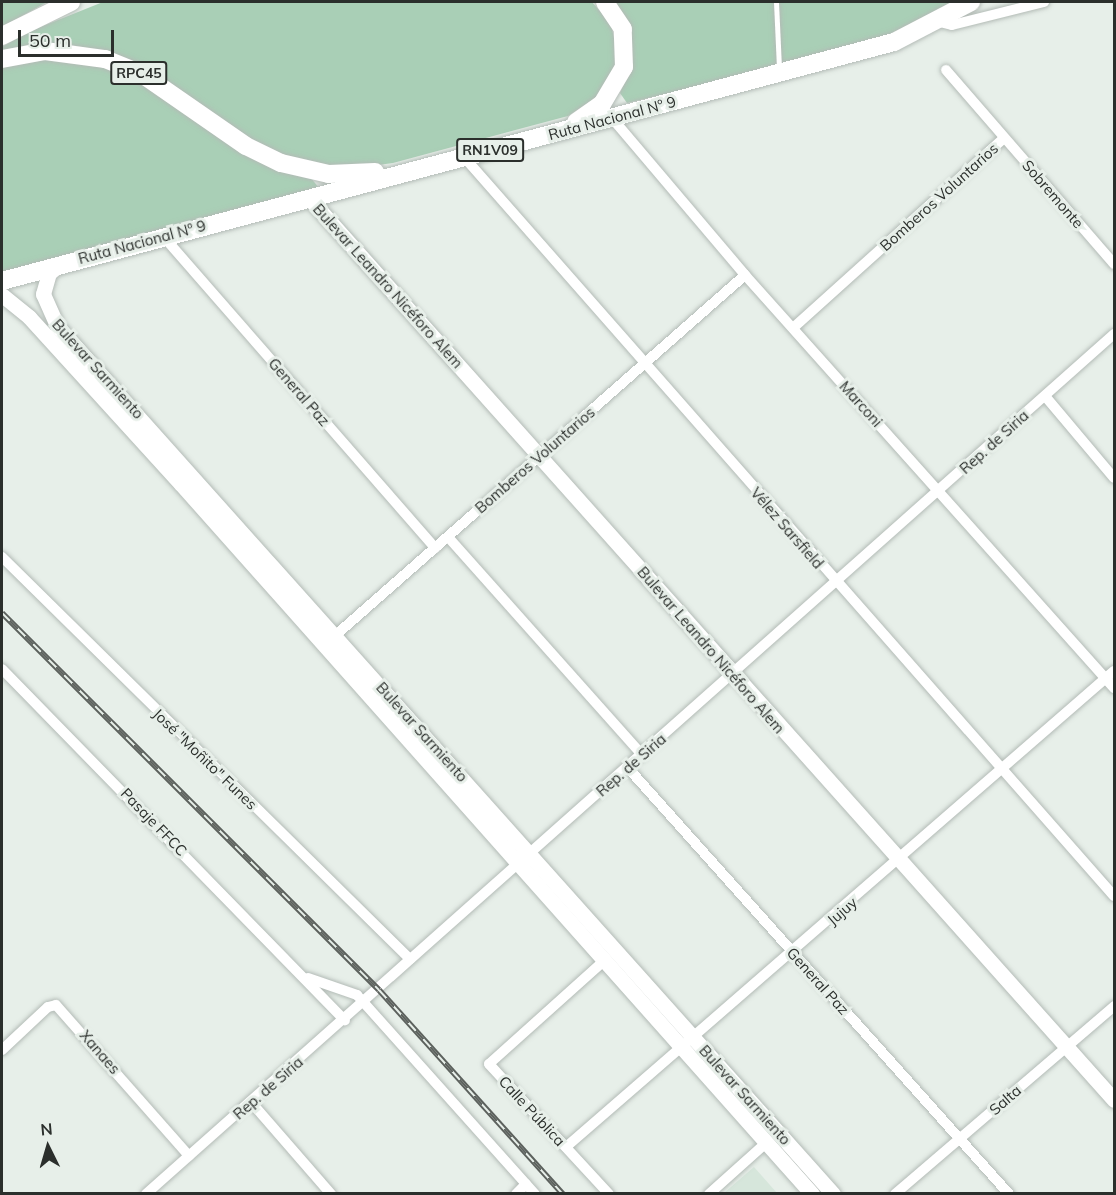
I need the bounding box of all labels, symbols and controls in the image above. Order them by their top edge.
scale bar [21,18,117,56]
text: 50 m [29,29,71,52]
road number: RPC45 [109,62,169,84]
street label: Ruta Nacional Nº 9 [546,92,678,144]
road number: RN1V09 [456,139,524,161]
street label: Bomberos Voluntarios [876,139,1002,255]
street label: Sobremonte [1019,156,1087,232]
street label: Bulevar Leandro Nicéforo Alem [309,200,467,372]
street label: Ruta Nacional Nº 9 [76,216,208,268]
street label: Bulevar Sarmiento [49,315,147,423]
street label: General Paz [265,354,333,430]
street label: Marconi [836,377,886,431]
street label: Bomberos Voluntarios [471,403,599,517]
street label: Rep. de Siria [956,406,1032,478]
street label: Vélez Sarsfield [747,484,827,572]
street label: Bulevar Leandro Nicéforo Alem [634,563,788,737]
street label: Bulevar Sarmiento [373,678,471,786]
street label: José "Moñito" Funes [149,705,261,813]
street label: Rep. de Siria [592,730,670,800]
street label: Pasaje FFCC [117,784,191,860]
street label: Jujuy [823,893,861,929]
street label: General Paz [783,944,853,1018]
street label: Xanaes [76,1026,124,1078]
street label: Bulevar Sarmiento [696,1041,794,1149]
street label: Rep. de Siria [229,1053,307,1123]
street label: Calle Pública [495,1072,569,1150]
street label: Salta [985,1081,1025,1119]
north arrow [18,1117,78,1177]
text: N [40,1119,53,1140]

